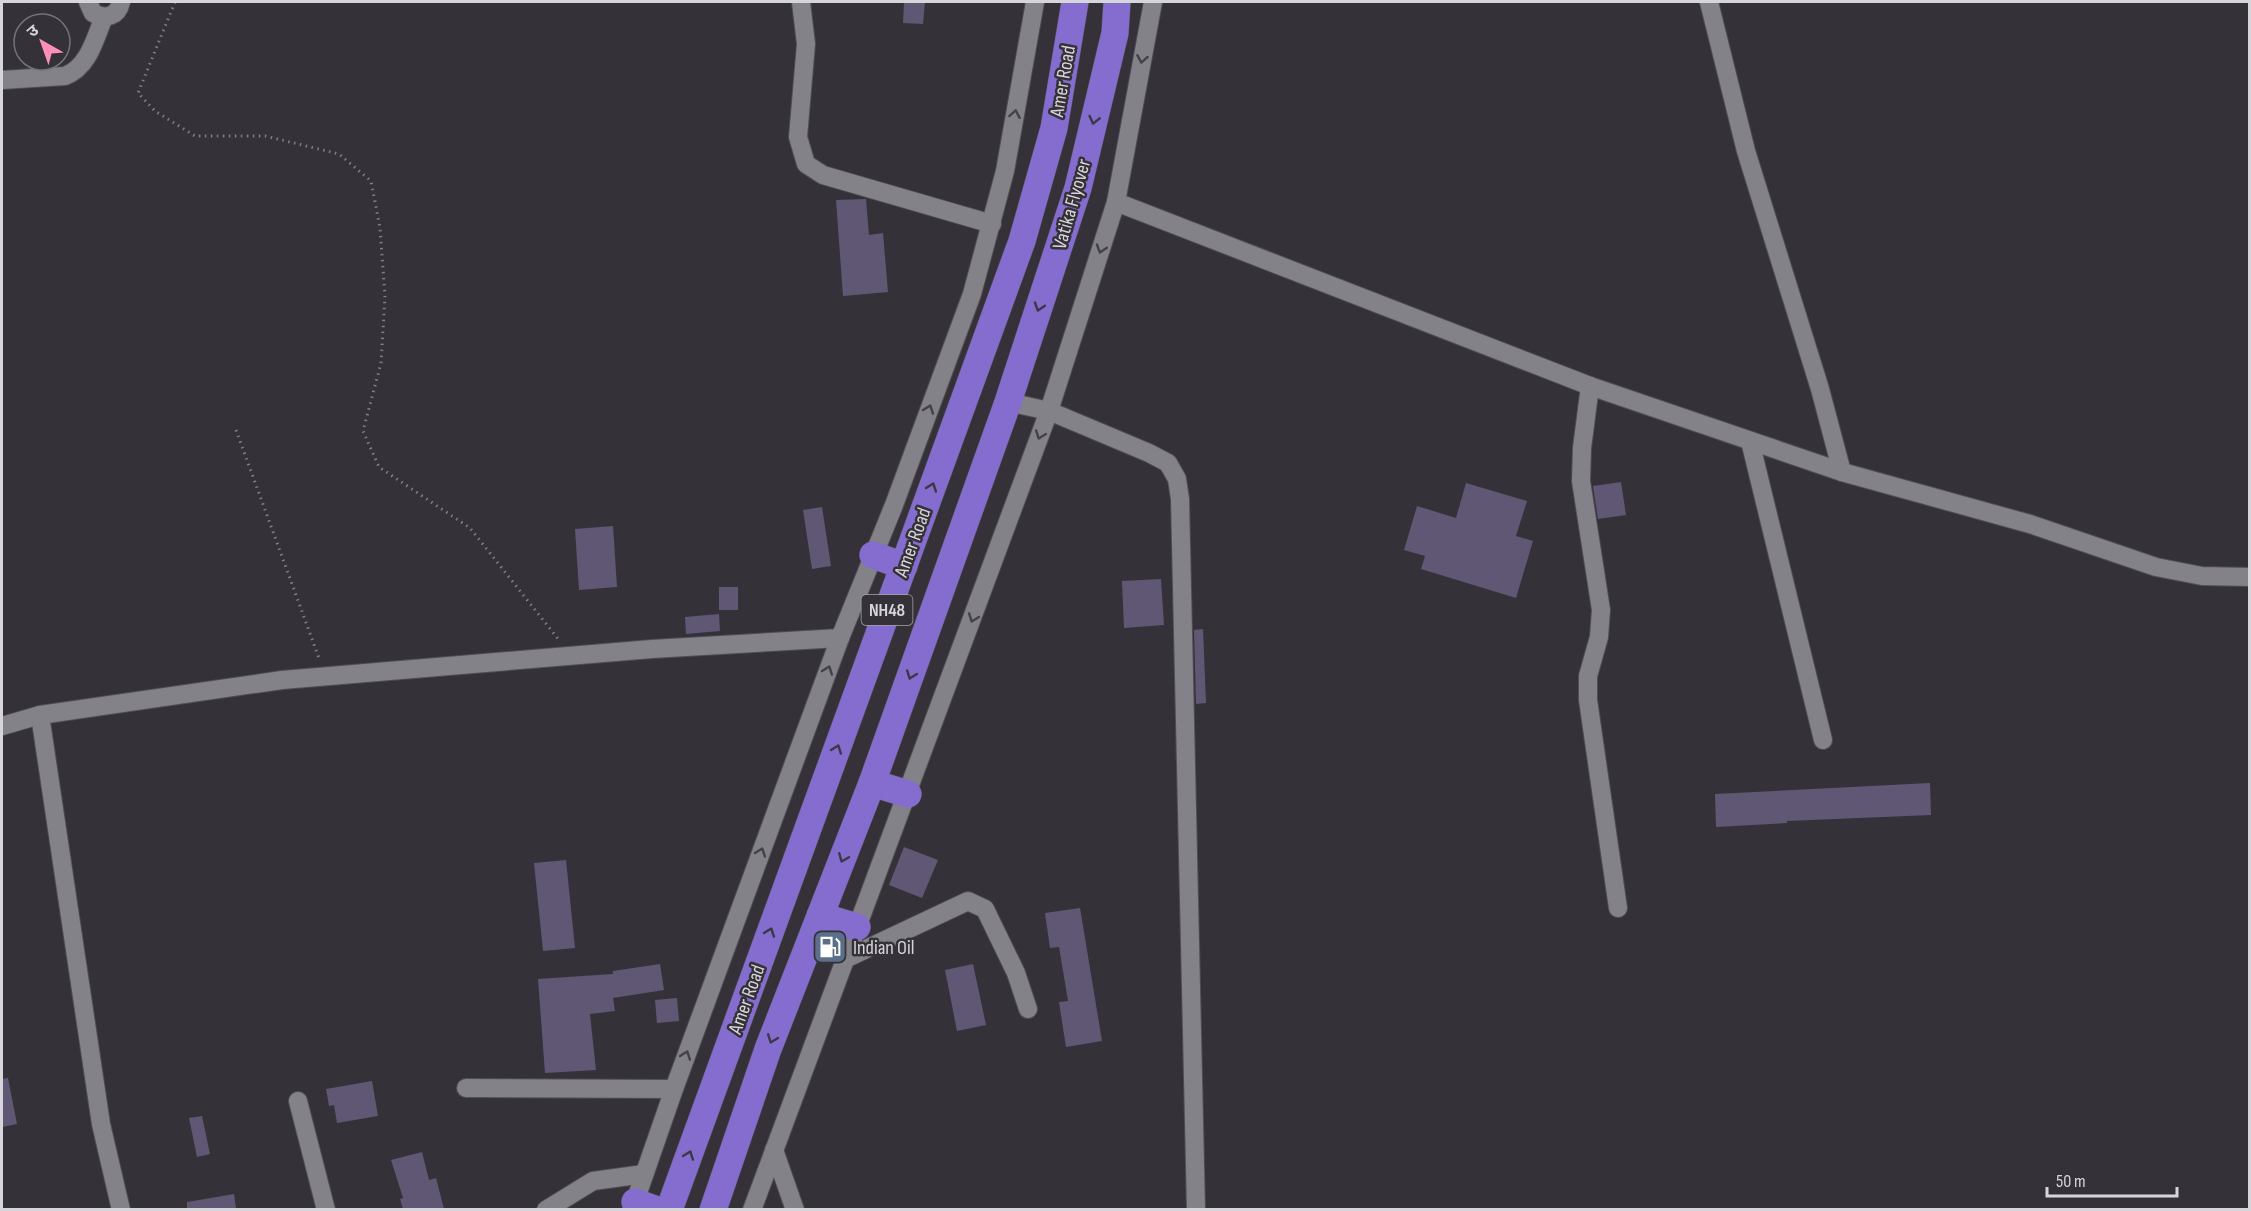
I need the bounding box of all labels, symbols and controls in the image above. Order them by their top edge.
north arrow [12,12,72,72]
text: उ [24,21,43,42]
street label: Amer Road [1045,44,1081,120]
one-way arrow [1136,54,1149,64]
one-way arrow [1008,109,1021,119]
one-way arrow [1088,115,1101,125]
street label: Vatika Flyover [1048,156,1096,252]
one-way arrow [1096,243,1109,254]
one-way arrow [1034,302,1046,312]
one-way arrow [922,405,935,415]
one-way arrow [1035,429,1048,439]
one-way arrow [925,482,938,492]
street label: Amer Road [889,504,937,581]
road number: NH48 [862,595,912,625]
one-way arrow [968,611,980,622]
one-way arrow [821,665,834,675]
one-way arrow [906,669,918,680]
one-way arrow [829,744,842,754]
one-way arrow [753,848,766,858]
one-way arrow [838,851,850,862]
one-way arrow [763,927,776,938]
fuel station icon: Indian Oil [812,929,848,965]
place label: Indian Oil [853,936,914,960]
street label: Amer Road [723,961,771,1038]
one-way arrow [767,1033,779,1044]
one-way arrow [679,1050,691,1061]
one-way arrow [682,1150,694,1161]
scale bar [2047,1160,2178,1198]
text: 50 m [2056,1171,2086,1192]

